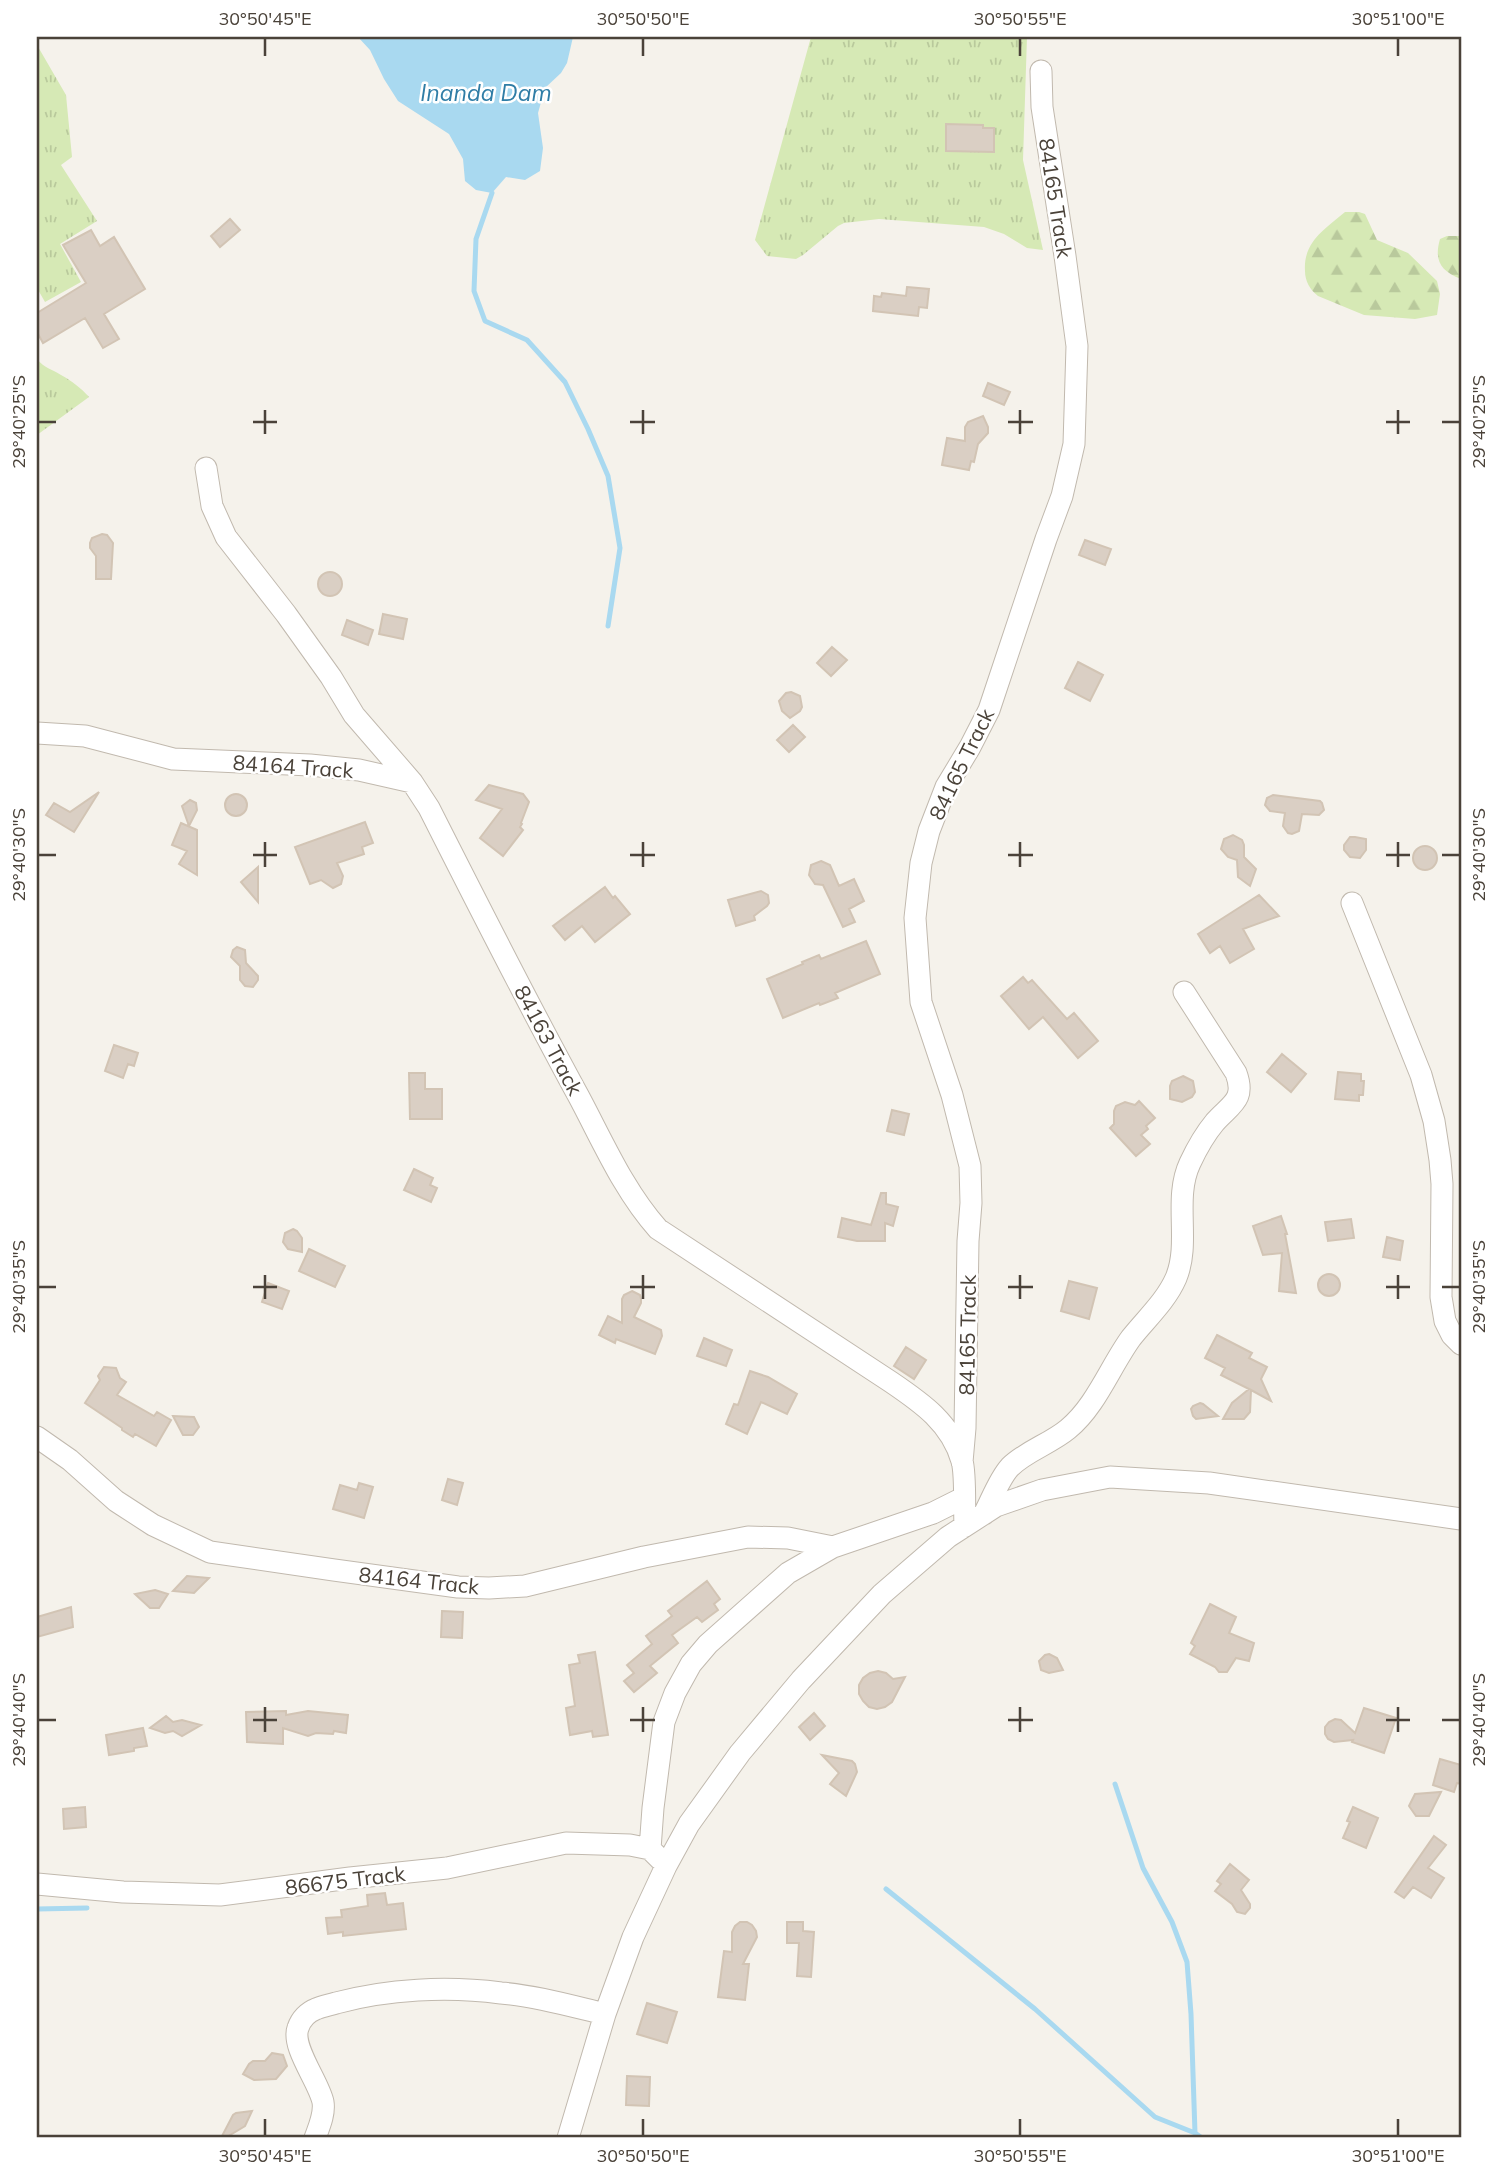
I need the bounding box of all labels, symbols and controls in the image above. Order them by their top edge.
text: 30°50'45"E [218,7,312,30]
text: 30°50'50"E [596,7,690,30]
text: 30°50'55"E [973,7,1067,30]
text: 30°51'00"E [1351,7,1445,30]
water label: Inanda Dam [420,78,552,107]
street label: 84165 Track [1034,136,1078,260]
text: 29°40'25"S [7,375,30,469]
text: 29°40'25"S [1467,375,1490,469]
street label: 84165 Track [923,704,999,824]
street label: 84164 Track [232,749,354,783]
text: 29°40'30"S [7,808,30,902]
text: 29°40'30"S [1467,808,1490,902]
street label: 84163 Track [509,981,589,1100]
text: 29°40'35"S [7,1240,30,1334]
text: 29°40'35"S [1467,1240,1490,1334]
street label: 84165 Track [953,1274,981,1396]
street label: 84164 Track [358,1561,481,1599]
text: 29°40'40"S [7,1673,30,1767]
text: 29°40'40"S [1467,1673,1490,1767]
street label: 86675 Track [283,1860,407,1900]
text: 30°50'45"E [218,2144,312,2167]
text: 30°50'50"E [596,2144,690,2167]
text: 30°50'55"E [973,2144,1067,2167]
text: 30°51'00"E [1351,2144,1445,2167]

